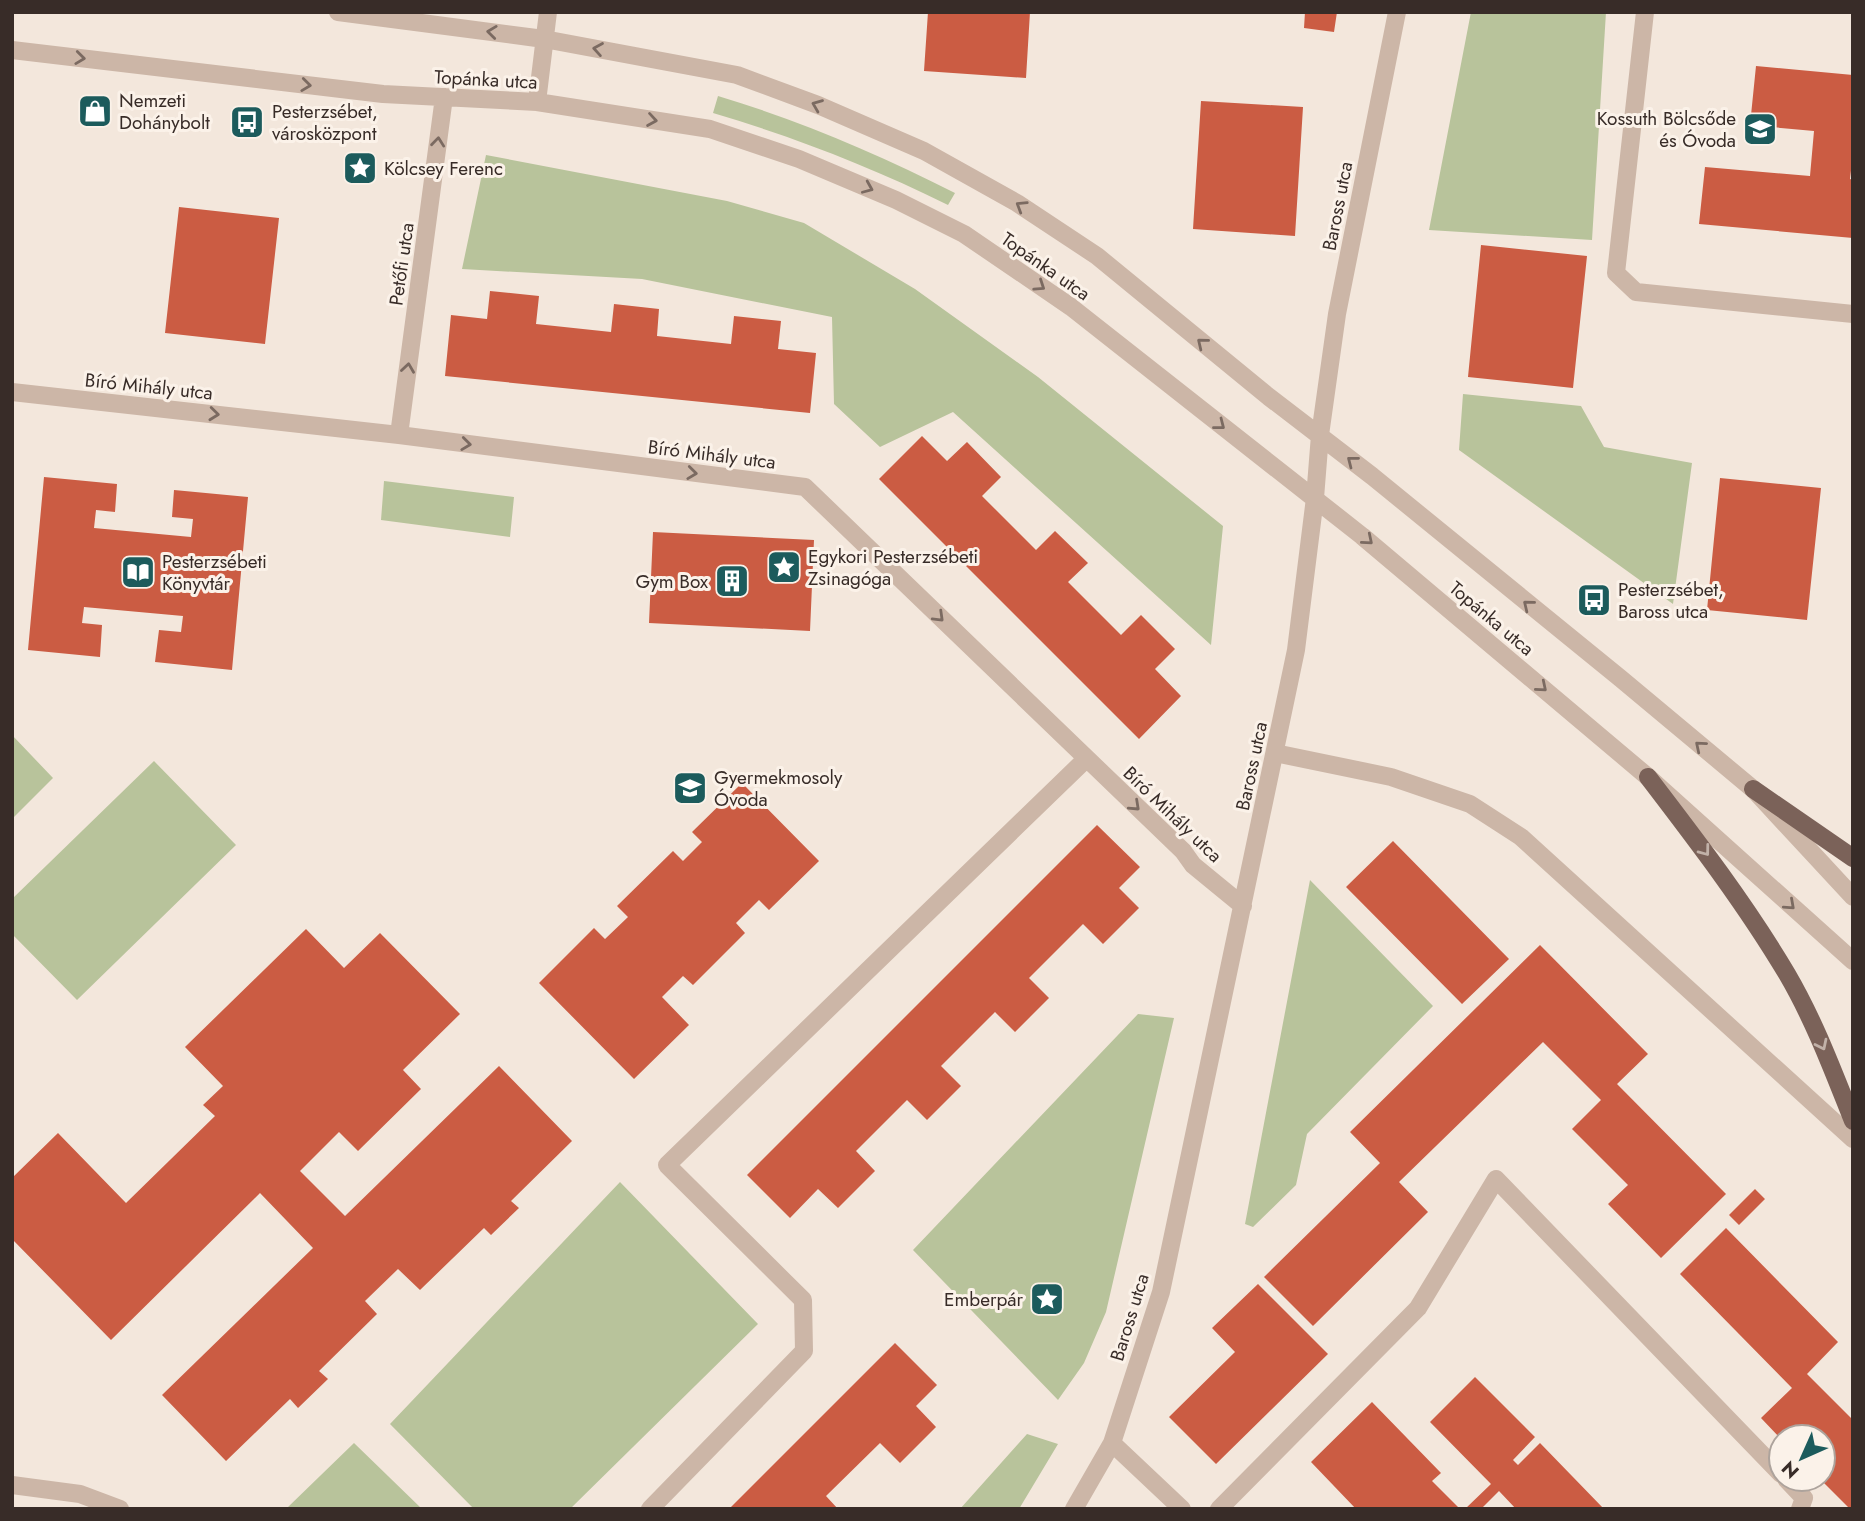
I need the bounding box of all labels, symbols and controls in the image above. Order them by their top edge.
one-way arrow [486,25,498,40]
one-way arrow [592,42,604,57]
one-way arrow [75,50,86,65]
street label: Topánka utca [434,63,538,96]
one-way arrow [300,77,312,92]
place label: Nemzeti Dohánybolt [119,87,210,136]
shop icon: Nemzeti Dohánybolt [76,92,114,130]
place label: Pesterzsébet, városközpont [272,98,378,147]
one-way arrow [812,100,824,114]
bus stop icon: Pesterzsébet, városközpont [228,103,266,141]
place label: Kossuth Bölcsőde és Óvoda [1597,105,1736,154]
school or university icon: Kossuth Bölcsőde és Óvoda [1741,110,1779,148]
one-way arrow [646,112,658,127]
one-way arrow [431,137,446,148]
place icon: Kölcsey Ferenc [341,149,379,187]
place label: Kölcsey Ferenc [384,155,503,182]
street label: Baross utca [1316,159,1359,253]
one-way arrow [861,180,874,194]
one-way arrow [1016,202,1029,215]
street label: Petőfi utca [382,221,421,307]
street label: Topánka utca [996,226,1096,307]
one-way arrow [1033,278,1046,291]
one-way arrow [1198,338,1210,351]
one-way arrow [400,362,415,374]
street label: Bíró Mihály utca [84,366,214,407]
one-way arrow [208,407,219,422]
one-way arrow [1213,417,1225,430]
street label: Bíró Mihály utca [646,433,777,476]
one-way arrow [460,436,472,451]
one-way arrow [1348,456,1360,469]
one-way arrow [686,465,698,480]
one-way arrow [1360,532,1373,545]
place label: Egykori Pesterzsébeti Zsinagóga [808,543,978,592]
place label: Pesterzsébeti Könyvtár [162,548,267,597]
place icon: Egykori Pesterzsébeti Zsinagóga [765,548,803,586]
library icon: Pesterzsébeti Könyvtár [119,553,157,591]
building icon: Gym Box [713,562,751,600]
place label: Gym Box [635,568,708,595]
street label: Topánka utca [1443,575,1540,662]
place label: Pesterzsébet, Baross utca [1618,576,1724,625]
bus stop icon: Pesterzsébet, Baross utca [1575,581,1613,619]
one-way arrow [1524,600,1536,613]
one-way arrow [931,609,943,621]
one-way arrow [1533,679,1546,691]
street label: Baross utca [1229,719,1274,813]
one-way arrow [1696,741,1708,754]
street label: Bíró Mihály utca [1117,760,1228,869]
place label: Gyermekmosoly Óvoda [714,764,843,813]
school or university icon: Gyermekmosoly Óvoda [671,769,709,807]
one-way arrow [1127,798,1140,811]
one-way arrow [1696,843,1709,856]
one-way arrow [1782,897,1795,909]
one-way arrow [1813,1038,1827,1051]
street label: Baross utca [1103,1270,1156,1364]
place icon: Emberpár [1028,1280,1066,1318]
place label: Emberpár [944,1286,1023,1313]
north arrow [1767,1423,1837,1493]
text: N [1775,1455,1805,1485]

